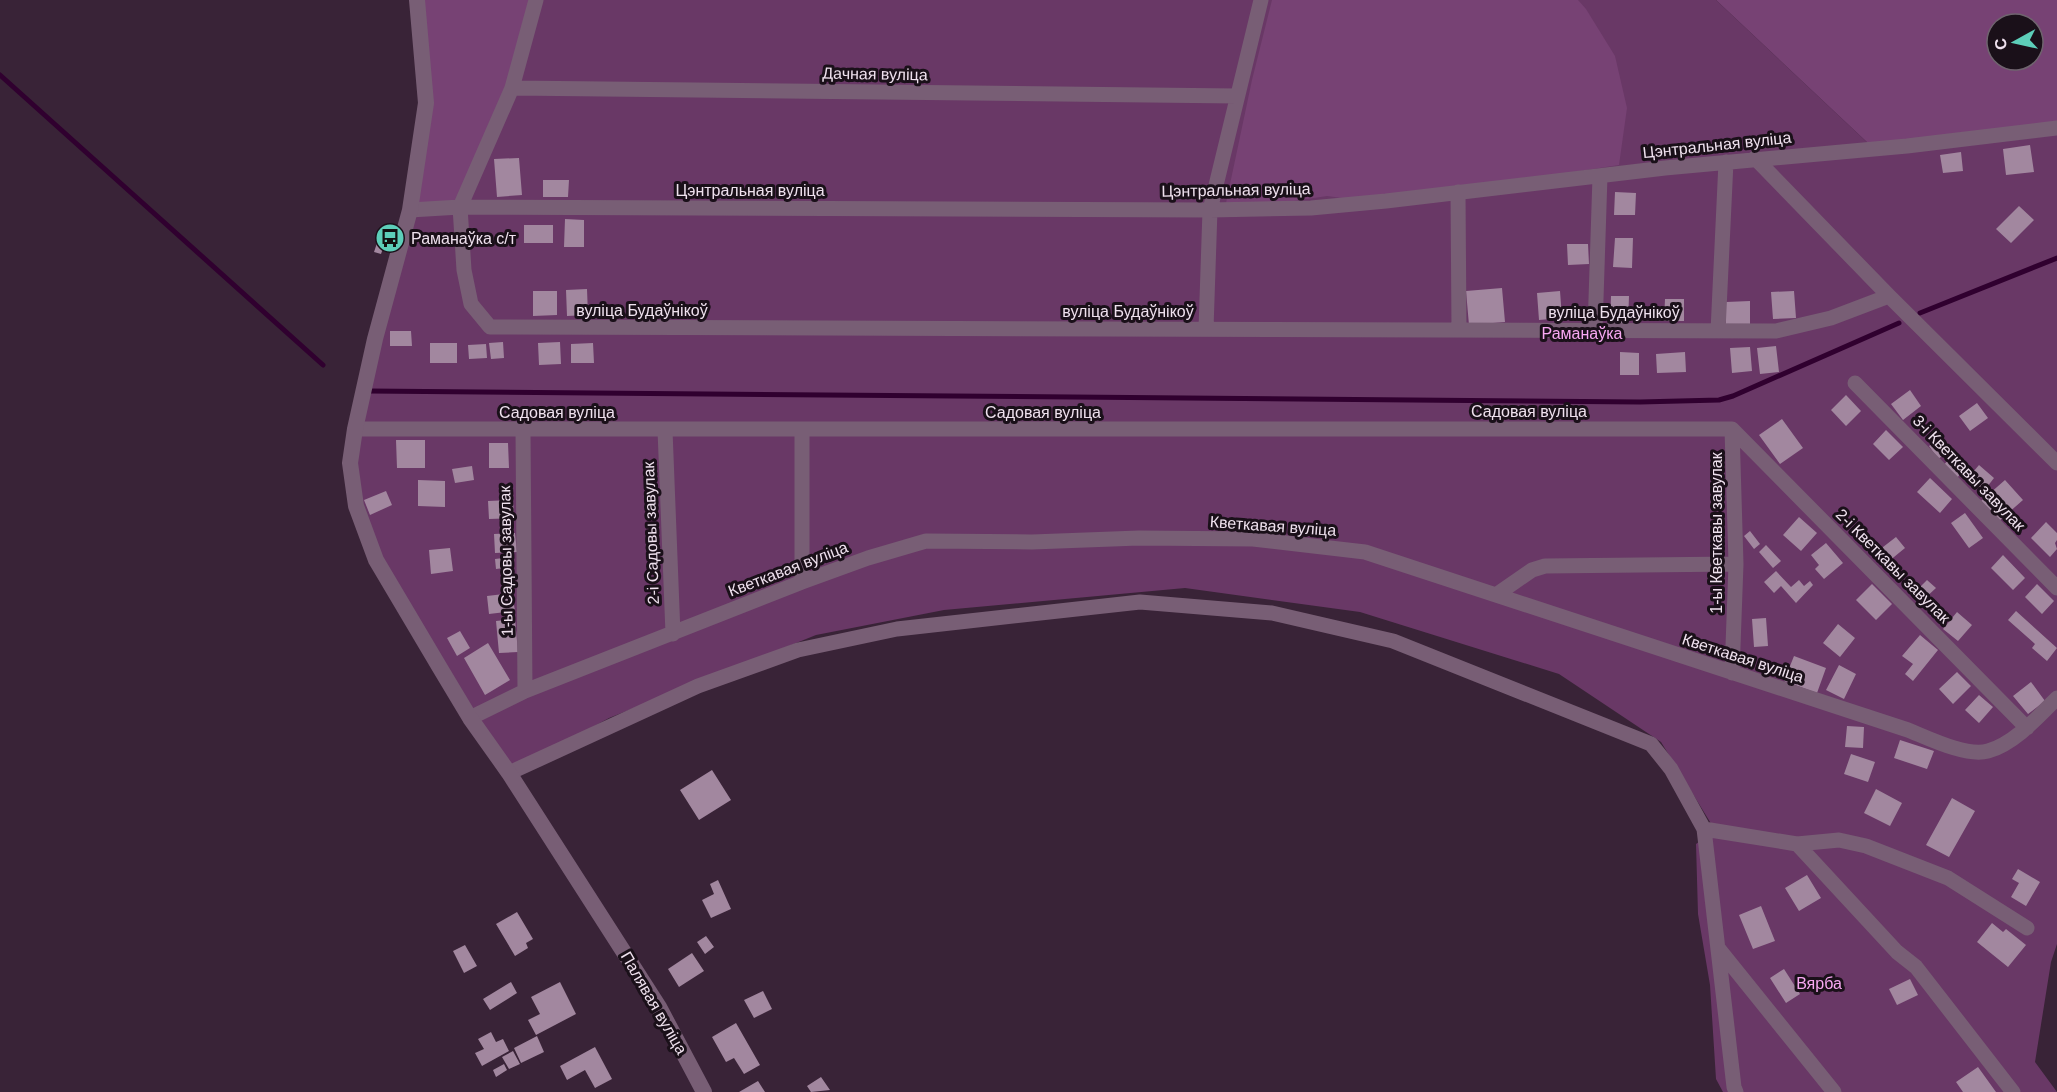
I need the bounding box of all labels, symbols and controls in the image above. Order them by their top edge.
north arrow [1985,12,2045,72]
text: С [1991,37,2010,51]
street label: Дачная вуліца [822,65,928,83]
street label: Цэнтральная вуліца [1642,129,1792,161]
street label: Цэнтральная вуліца [1161,180,1311,200]
street label: Цэнтральная вуліца [675,182,825,199]
bus stop icon: Раманаўка с/т [374,222,406,254]
place label: Раманаўка с/т [411,230,517,247]
street label: вуліца Будаўнікоў [576,302,708,319]
street label: вуліца Будаўнікоў [1062,303,1194,320]
street label: вуліца Будаўнікоў [1548,304,1680,321]
park label: Раманаўка [1542,325,1623,342]
street label: Садовая вуліца [1471,403,1587,420]
street label: Садовая вуліца [499,404,615,421]
street label: Садовая вуліца [985,404,1101,421]
street label: 3-і Кветкавы завулак [1910,412,2029,535]
street label: 1-ы Кветкавы завулак [1708,451,1725,614]
street label: 2-і Садовы завулак [640,460,662,605]
street label: 1-ы Садовы завулак [496,484,516,637]
street label: 2-і Кветкавы завулак [1833,506,1954,627]
street label: Кветкавая вуліца [1209,513,1337,539]
street label: Кветкавая вуліца [726,538,850,600]
street label: Кветкавая вуліца [1680,630,1806,686]
street label: Палявая вуліца [618,949,690,1057]
park label: Вярба [1796,975,1842,992]

